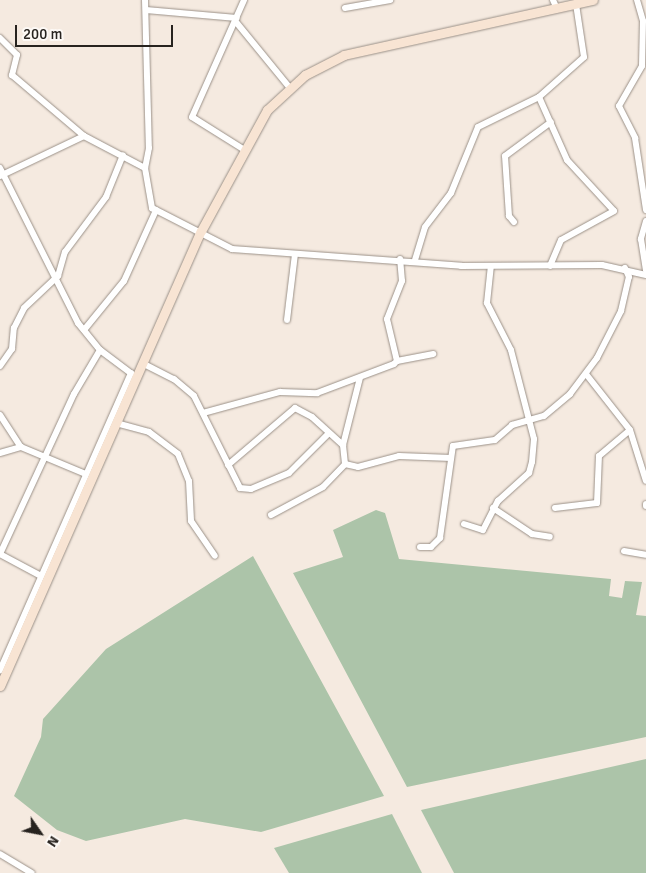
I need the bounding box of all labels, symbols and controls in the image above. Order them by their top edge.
scale bar [18,15,175,47]
text: 200 m [23,25,63,43]
north arrow [15,808,65,858]
text: N [43,833,63,850]

